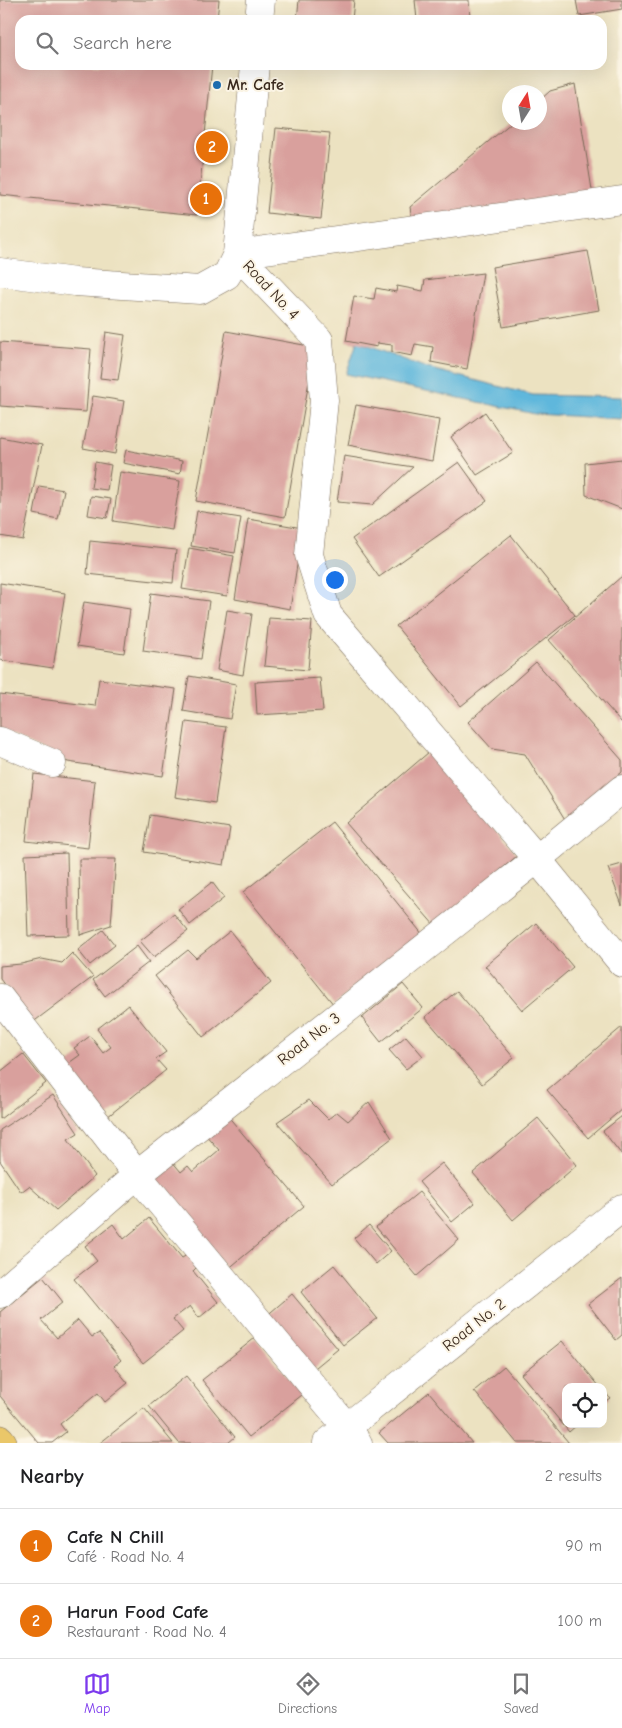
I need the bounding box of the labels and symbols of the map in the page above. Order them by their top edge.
place label: Mr. Cafe [227,76,284,94]
marker: Mr. Cafe [211,79,223,91]
north arrow [502,85,547,130]
pin: 2 [196,128,228,166]
pin: 1 [190,180,222,218]
street label: Road No. 4 [239,257,303,323]
your location [322,567,348,593]
street label: Road No. 3 [274,1009,344,1069]
street label: Road No. 2 [439,1295,509,1355]

